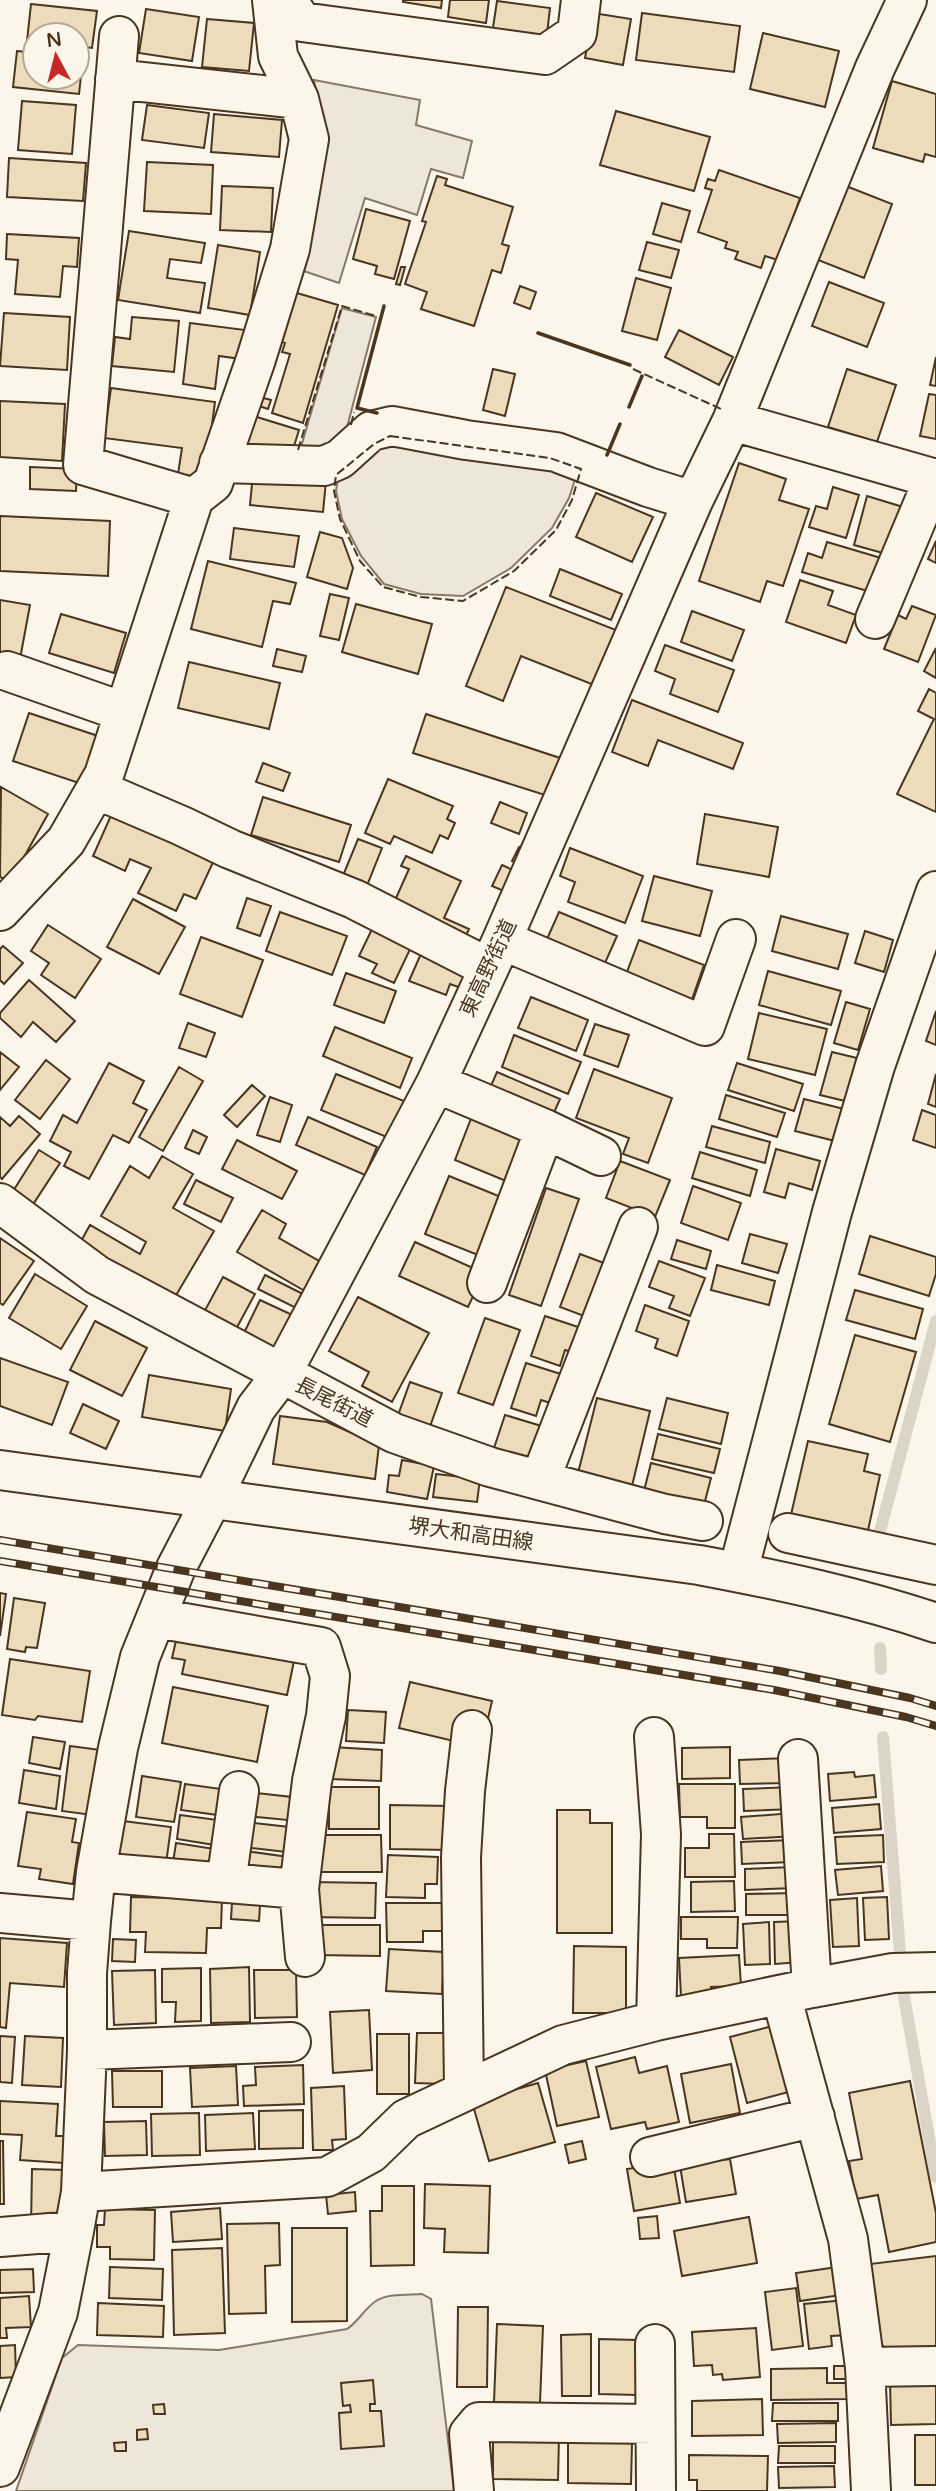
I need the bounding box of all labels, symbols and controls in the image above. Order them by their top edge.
north arrow [21,21,91,91]
text: N [45,28,63,52]
street label: 東高野街道 [455,915,522,1021]
street label: 長尾街道 [291,1372,377,1433]
street label: 堺大和高田線 [407,1513,535,1556]

